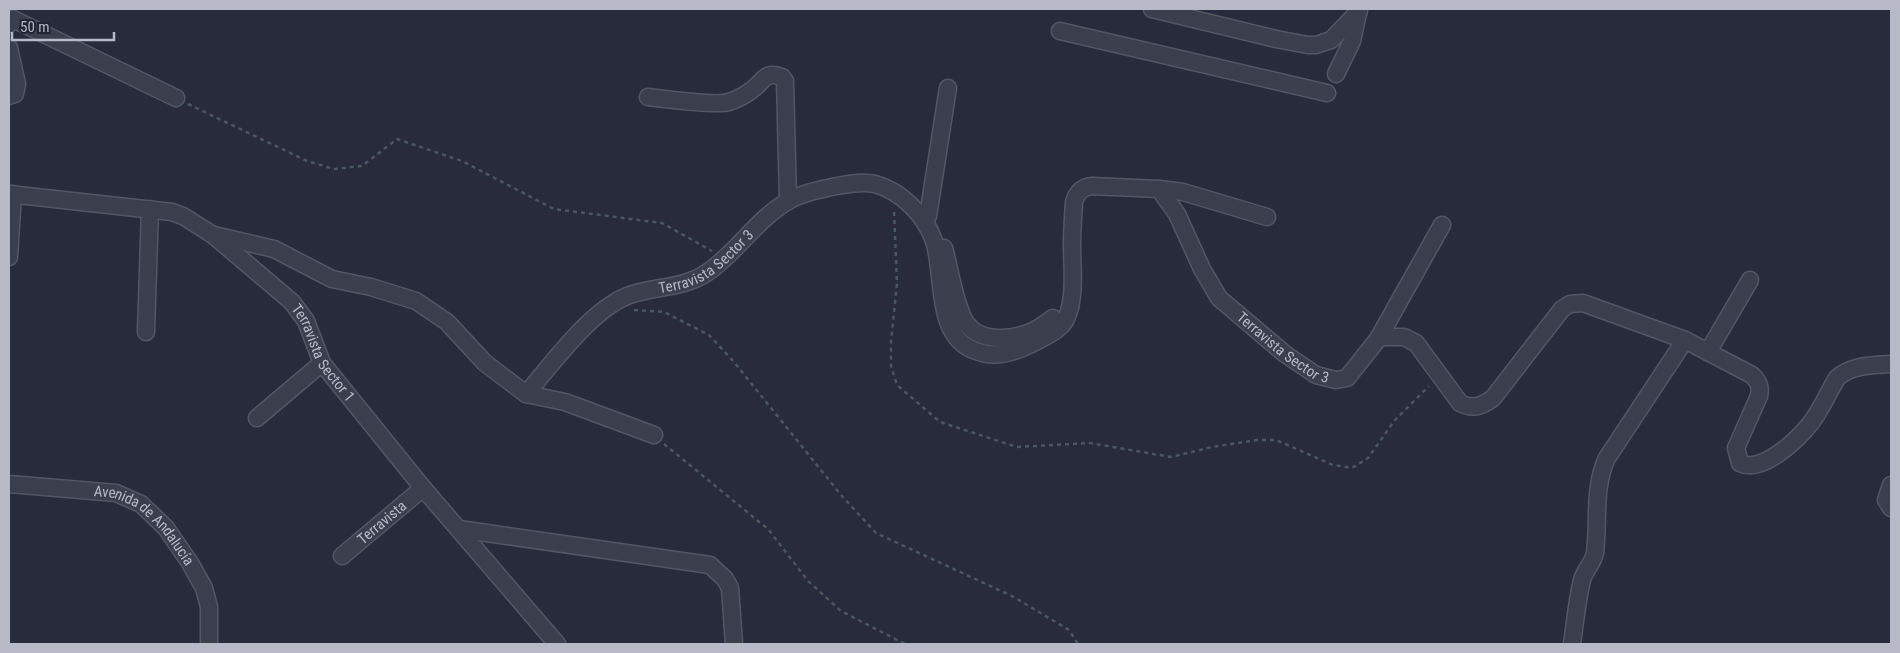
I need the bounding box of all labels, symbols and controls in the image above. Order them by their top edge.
scale bar [12,10,115,42]
text: 50 m [20,18,50,36]
street label: Terravista Sector 3 [657,226,757,297]
street label: Terravista Sector 1 [288,300,359,405]
street label: Terravista Sector 3 [1233,308,1331,387]
street label: Avenida de Andalucía [93,482,198,569]
street label: Terravista [354,497,410,548]

